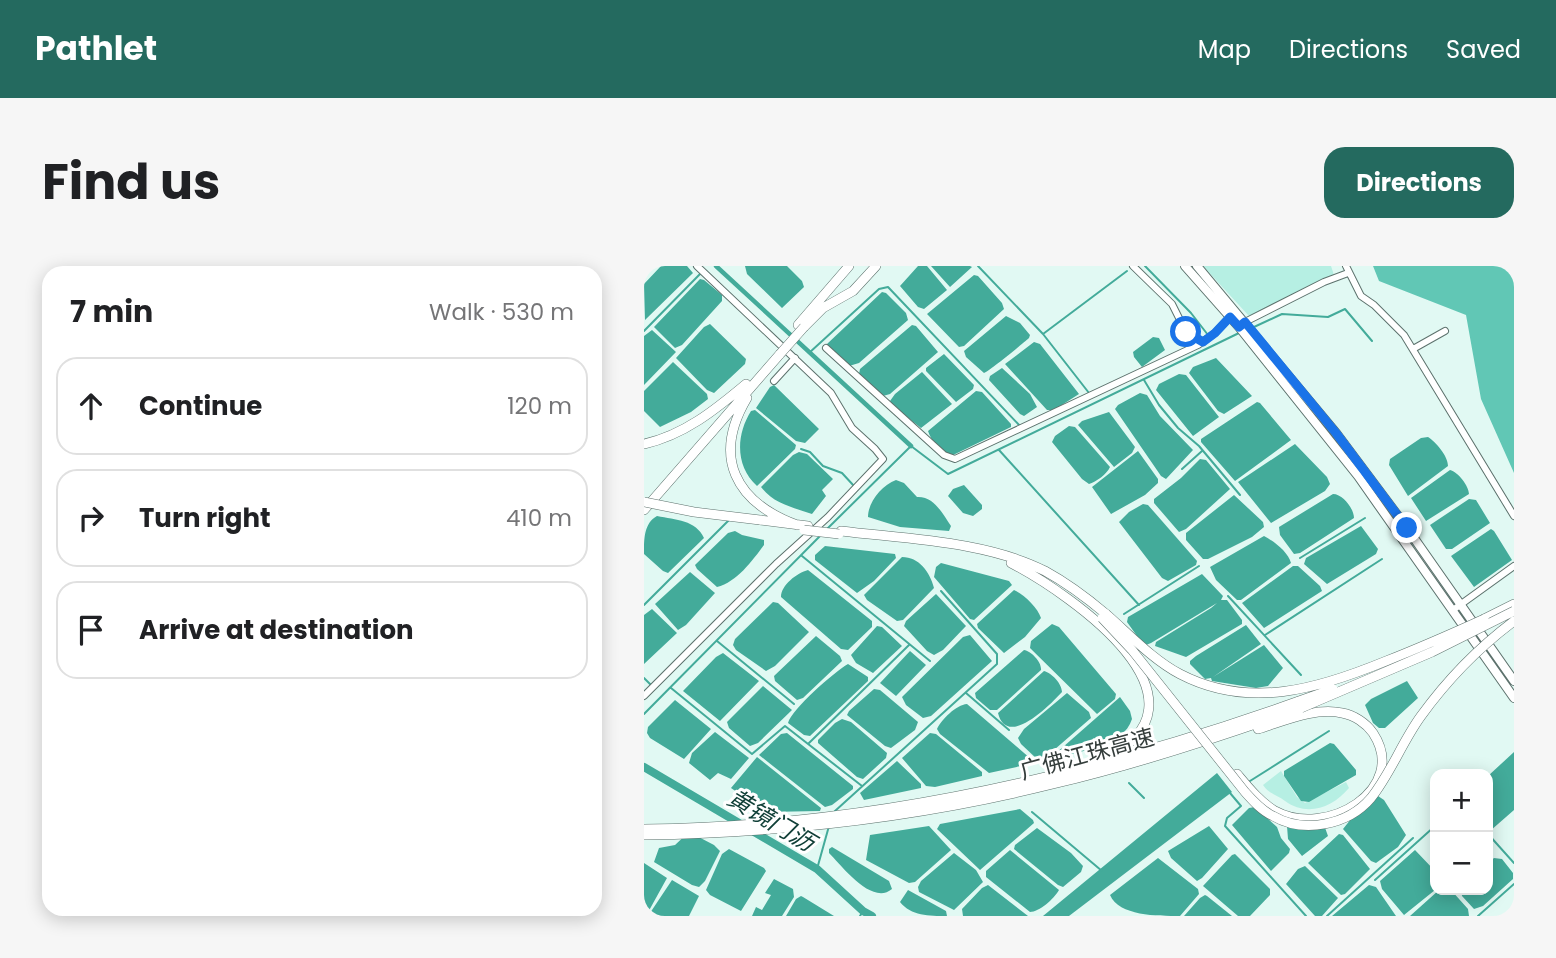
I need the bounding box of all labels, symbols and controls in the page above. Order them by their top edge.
text: Pathlet [35,25,157,72]
text: Map [1198,33,1251,66]
text: Directions [1289,33,1408,66]
text: Saved [1446,33,1521,66]
button: Directions [1324,147,1514,218]
text: Find us [42,148,220,216]
text: 7 min [70,290,153,333]
text: Walk · 530 m [429,296,574,328]
route start [1170,316,1201,347]
icon: ahead [72,387,110,425]
text: Continue [139,388,262,424]
text: 120 m [507,390,572,422]
icon: right [72,499,110,537]
text: Turn right [139,500,271,536]
text: 410 m [506,502,572,534]
route end [1391,512,1422,543]
icon: arrive [72,611,110,649]
text: Arrive at destination [139,612,414,648]
street label: 广佛江珠高速 [1016,721,1158,787]
map controls [1430,769,1493,895]
button: + [1430,769,1493,832]
water label: 黄镜门沥 [721,781,824,861]
button: − [1430,832,1493,895]

